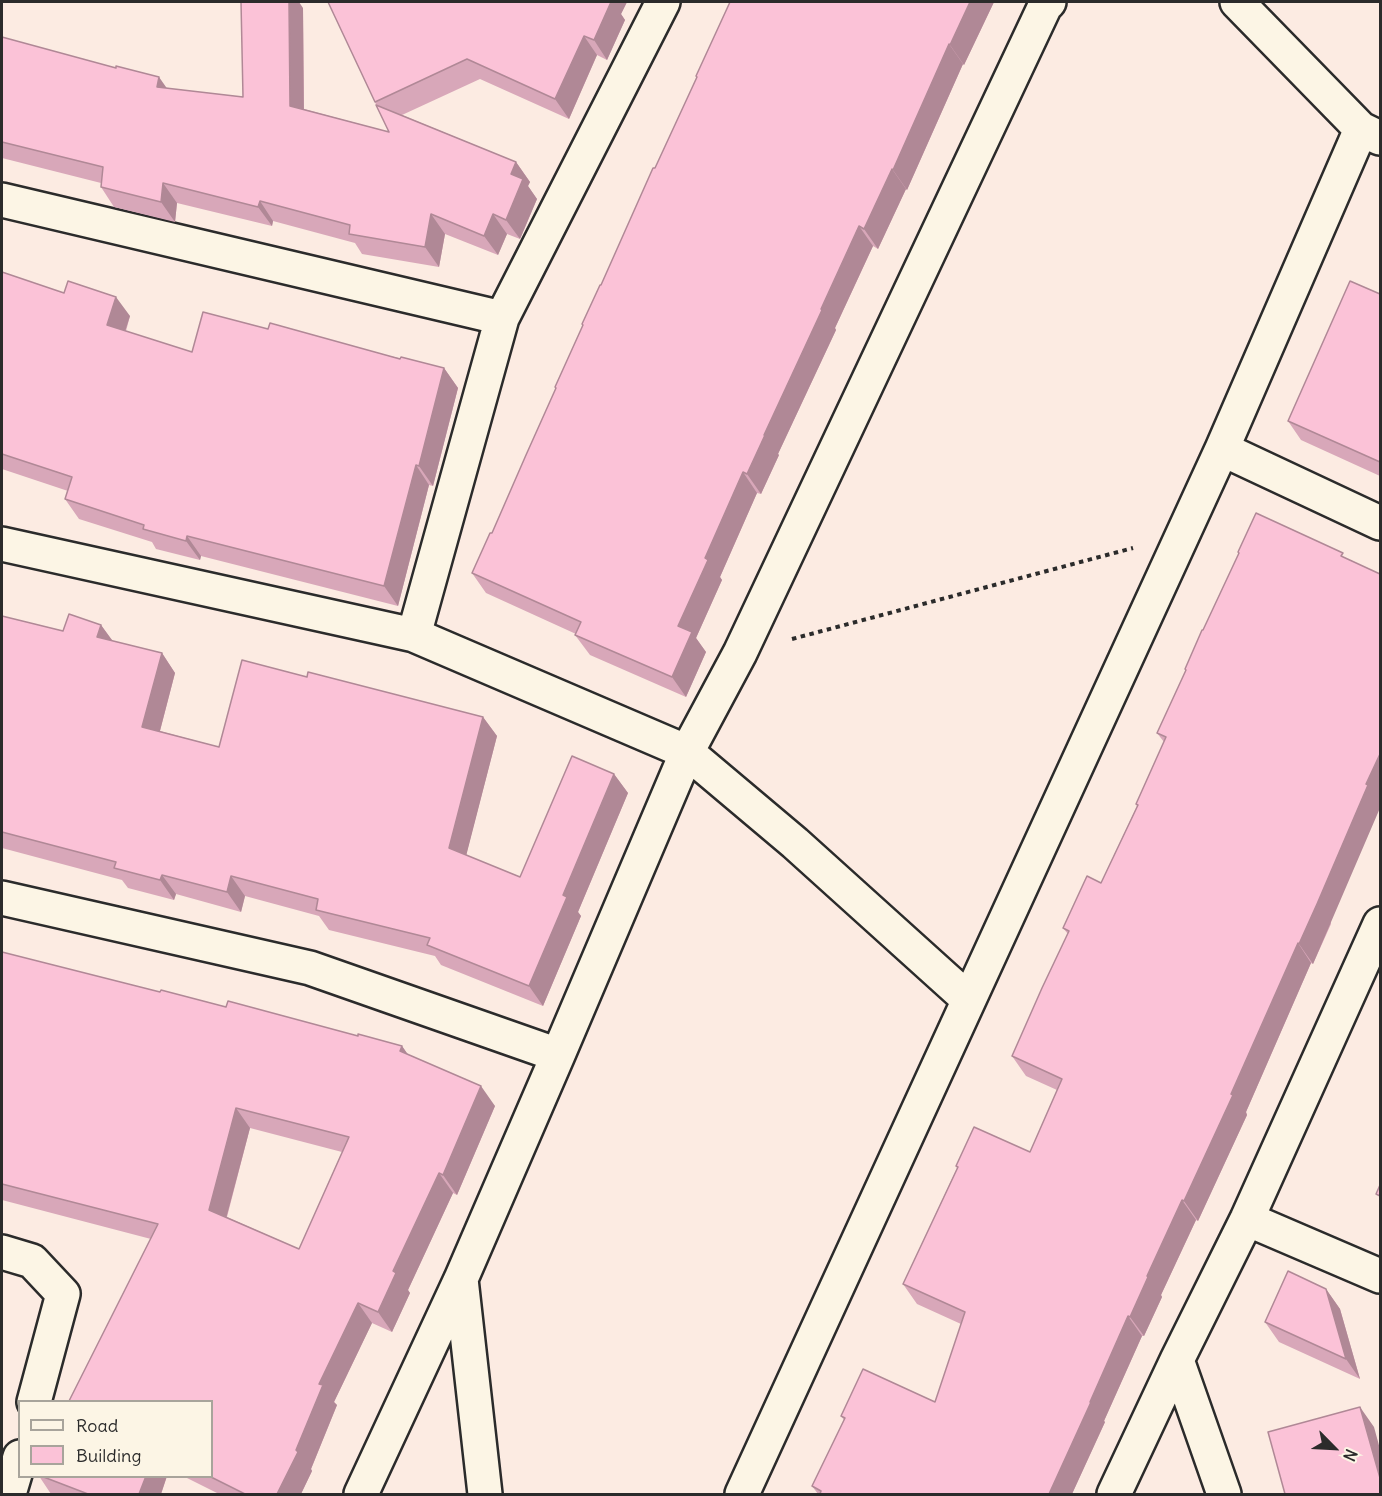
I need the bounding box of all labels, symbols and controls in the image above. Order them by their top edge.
legend [18,1400,213,1478]
text: Road [76,1414,118,1437]
north arrow [1304,1418,1364,1478]
text: Building [76,1444,141,1467]
text: N [1339,1446,1362,1464]

